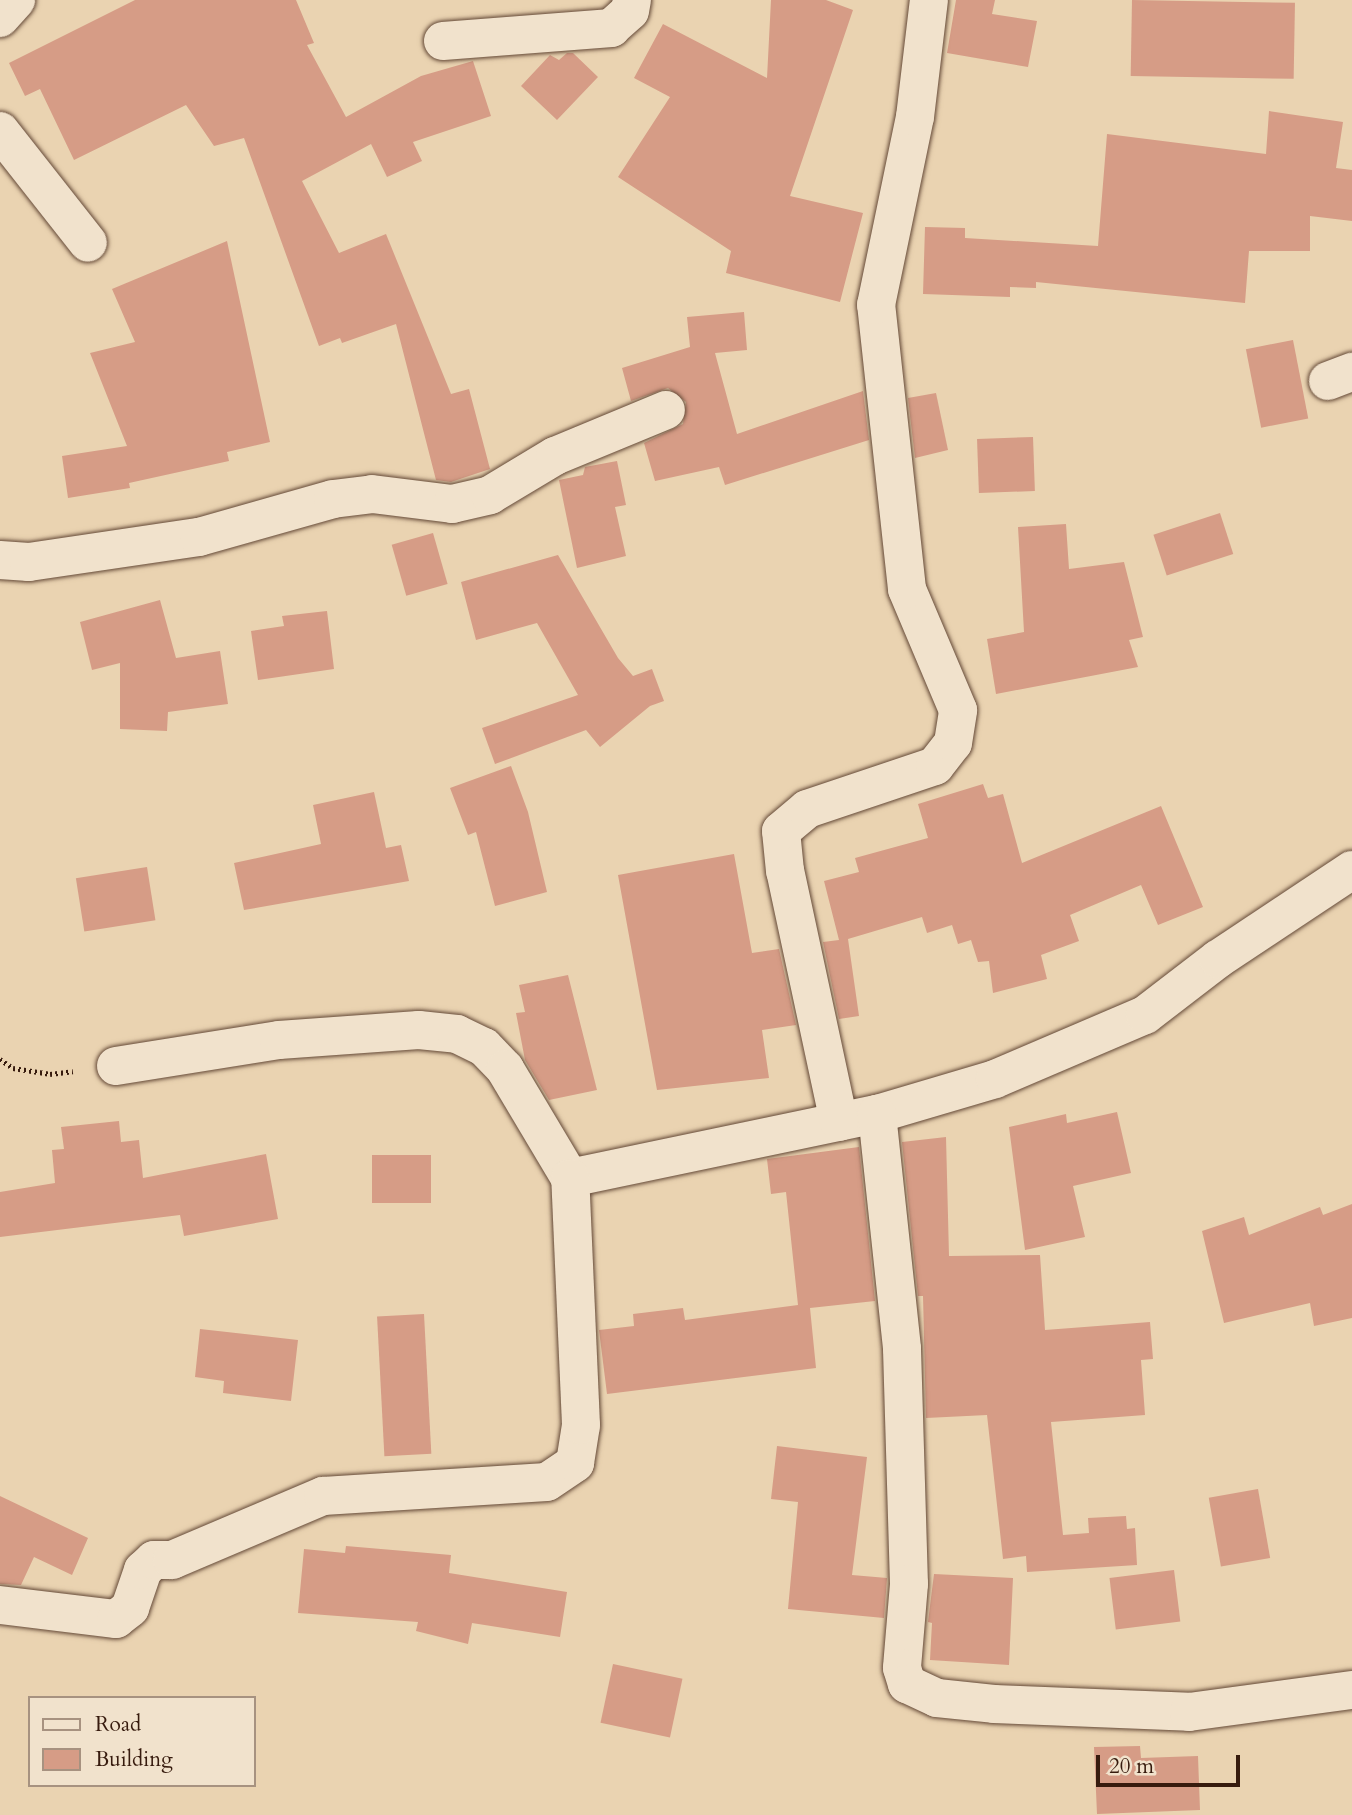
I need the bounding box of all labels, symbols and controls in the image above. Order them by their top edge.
legend [28,1696,256,1787]
text: Road [95,1710,141,1739]
scale bar [1100,1742,1244,1786]
text: Building [95,1745,173,1774]
text: 20 m [1109,1752,1154,1781]

